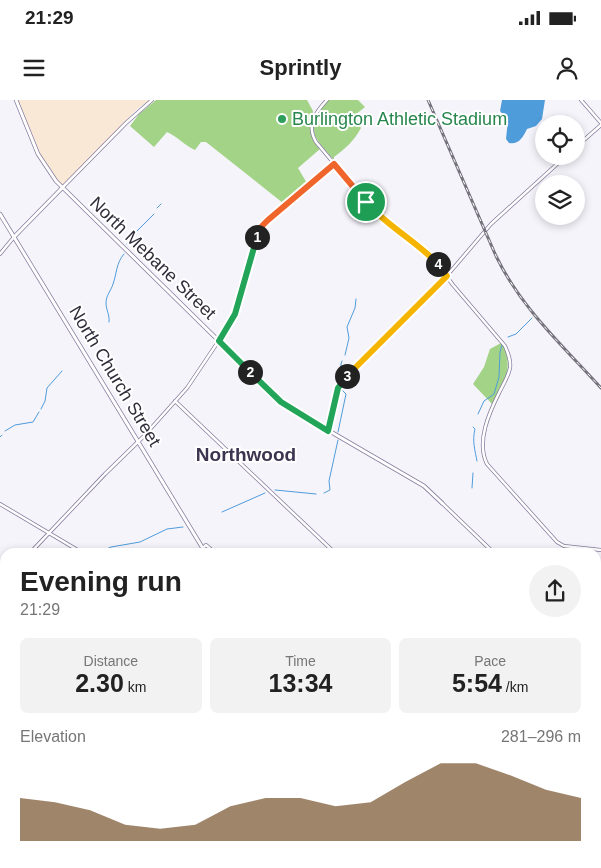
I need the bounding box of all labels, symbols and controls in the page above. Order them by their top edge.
text: 21:29 [25,7,74,28]
icon: menu [20,54,48,82]
icon: person [553,54,581,82]
text: Sprintly [260,55,341,80]
place label: Burlington Athletic Stadium [292,109,507,129]
marker: Burlington Athletic Stadium [276,113,288,125]
map controls [535,115,585,225]
button: locate [535,115,585,165]
button: layers [535,175,585,225]
pin [345,181,387,223]
icon: arrive [352,188,380,216]
street label: North Mebane Street [86,193,220,323]
pin: 1 [244,224,270,250]
text: 1 [254,229,261,245]
pin: 4 [426,252,450,276]
text: 4 [435,256,442,272]
street label: North Church Street [65,302,165,450]
pin: 2 [238,360,262,384]
text: 2 [247,364,254,380]
pin: 3 [334,364,360,388]
text: 3 [344,368,351,384]
district label: Northwood [196,444,296,465]
button: share [529,565,581,617]
text: Evening run [20,566,182,597]
text: 21:29 [20,601,60,618]
text: Distance [84,653,138,669]
text: Time [285,653,316,669]
text: Pace [474,653,506,669]
text: 2.30 [75,669,124,697]
text: 13:34 [269,669,332,697]
text: 5:54 [452,669,502,697]
text: km [124,679,146,695]
text: /km [502,679,528,695]
text: Elevation [20,728,86,745]
text: 281–296 m [501,728,581,745]

